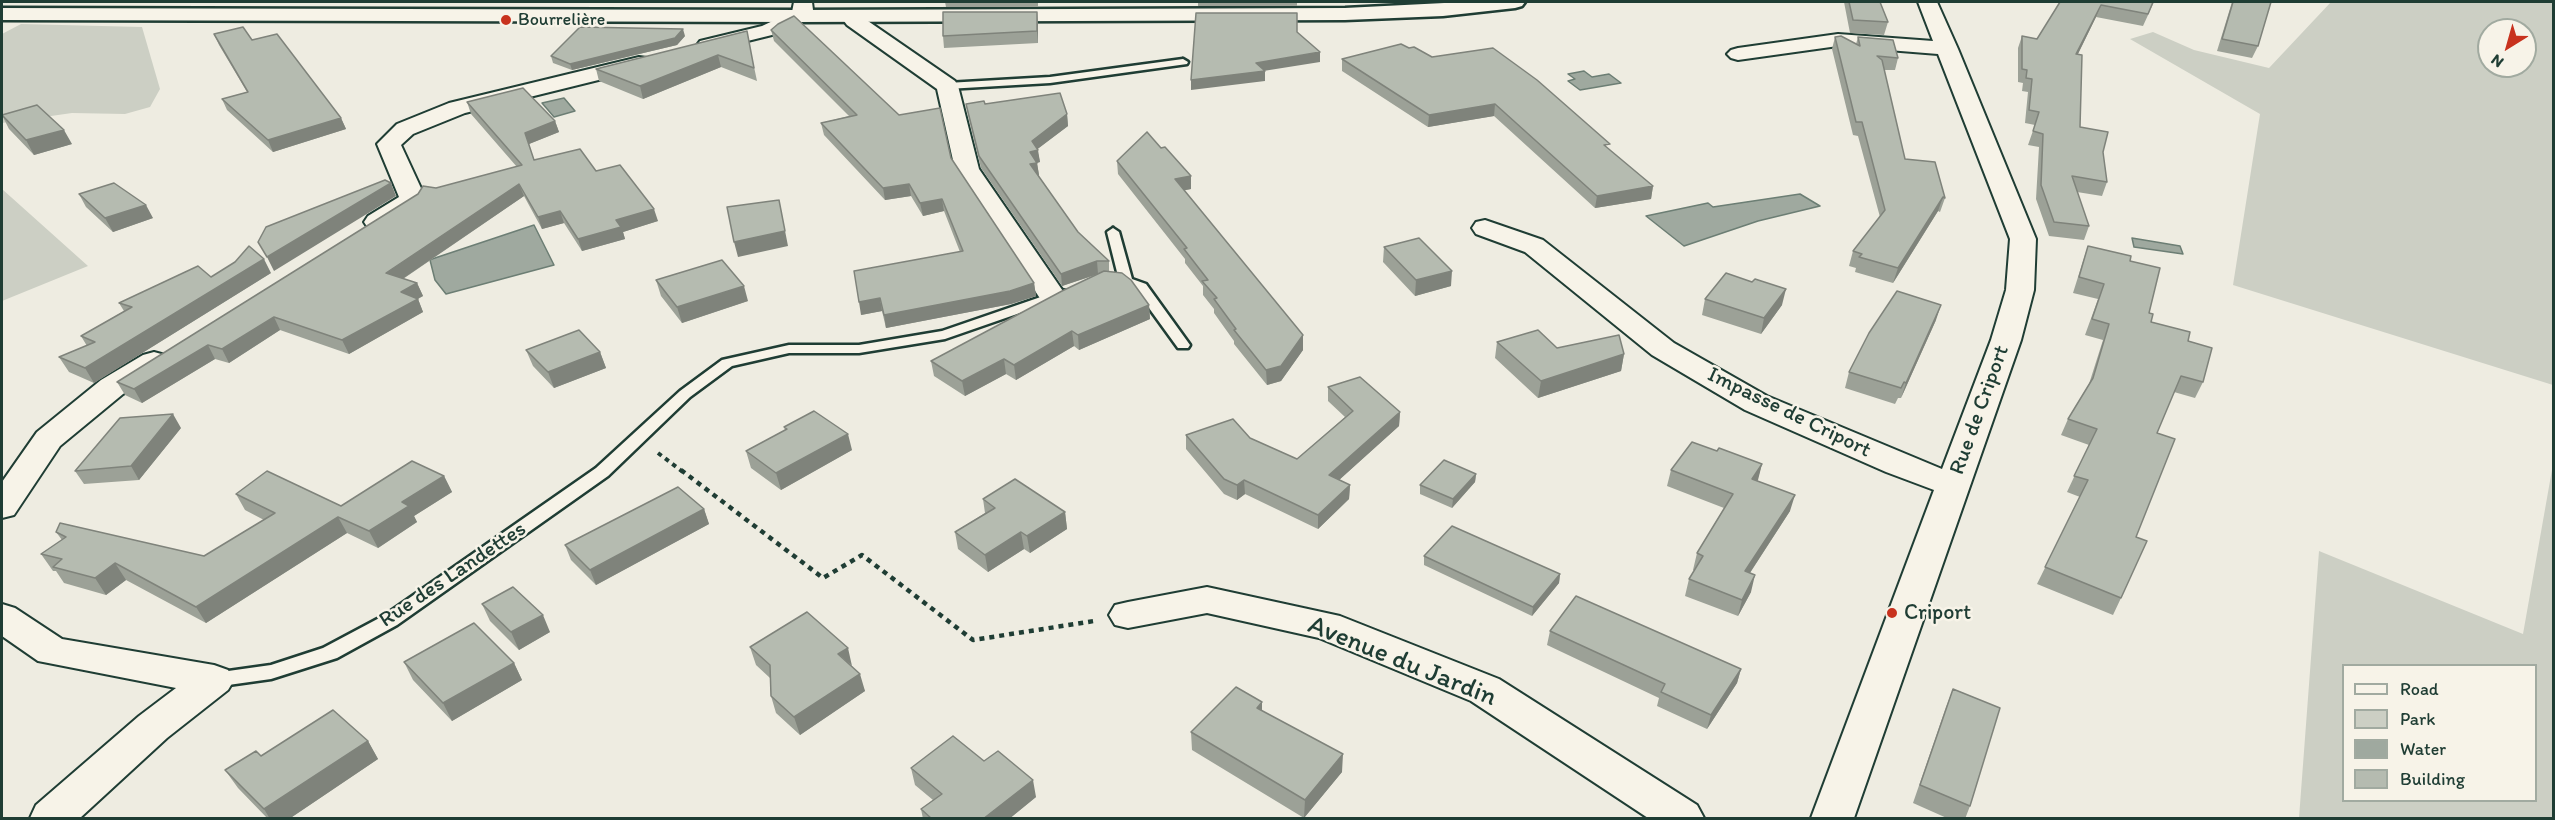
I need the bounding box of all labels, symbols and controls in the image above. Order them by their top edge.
place label: Bourrelière [518,9,605,31]
marker: Bourrelière [499,13,513,27]
north arrow [2477,18,2537,78]
text: N [2487,50,2507,72]
street label: Rue de Criport [1944,342,2016,478]
street label: Impasse de Criport [1703,362,1875,464]
street label: Rue des Landettes [375,516,531,634]
place label: Criport [1904,600,1971,626]
marker: Criport [1885,606,1899,620]
street label: Avenue du Jardin [1303,609,1501,715]
legend [2342,664,2537,802]
text: Road [2400,678,2439,700]
text: Park [2400,708,2435,730]
text: Water [2400,738,2446,760]
text: Building [2400,768,2465,790]

